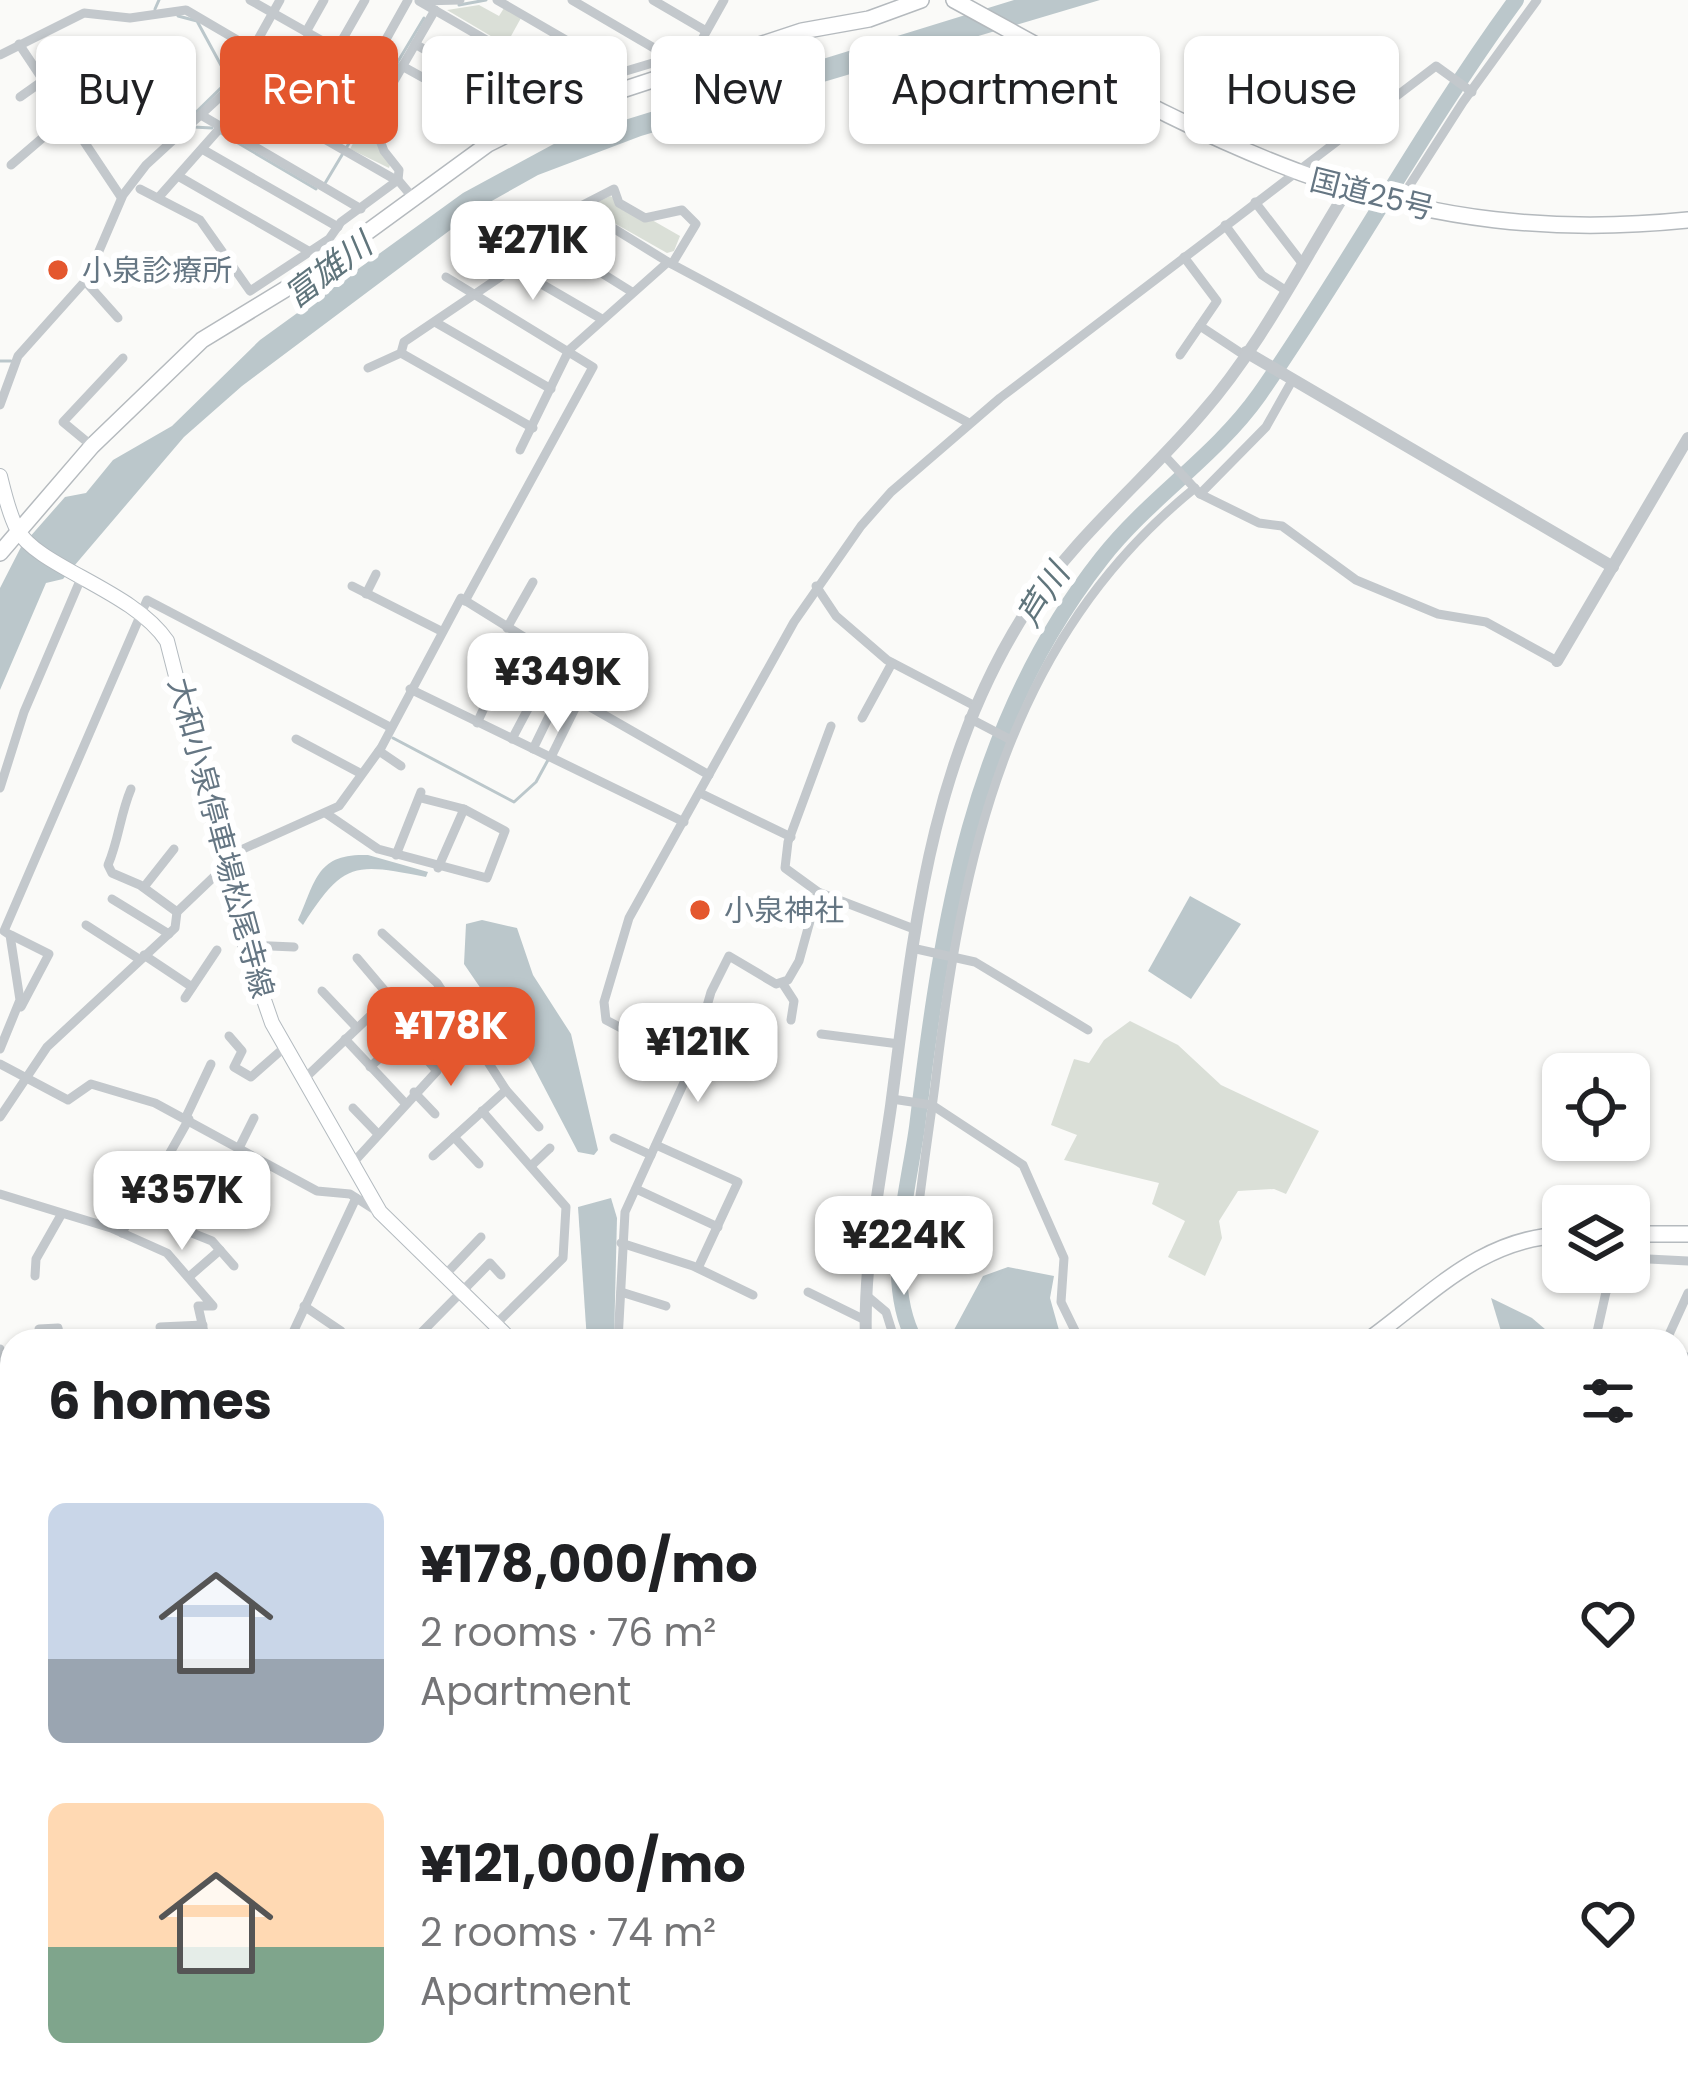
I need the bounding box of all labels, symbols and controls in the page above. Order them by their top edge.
chip: Buy [36,36,196,144]
chip: Rent [220,36,398,144]
chip: Filters [422,36,627,144]
chip: New [651,36,825,144]
chip: Apartment [849,36,1160,144]
chip: House [1184,36,1399,144]
street label: 国道25号 [1306,158,1438,230]
pin: ¥271K [449,201,617,303]
text: ¥271K [477,212,589,267]
water label: 富雄川 [274,220,384,319]
place label: 小泉診療所 [82,249,232,292]
marker: 小泉診療所 [45,257,71,283]
water label: 芦川 [1006,552,1082,635]
pin: ¥349K [474,633,642,735]
text: ¥349K [494,644,622,699]
street label: 大和小泉停車場松尾寺線 [158,673,284,1003]
place label: 小泉神社 [724,889,844,932]
marker: 小泉神社 [687,897,713,923]
pin: ¥178K [367,987,535,1089]
text: ¥178K [394,998,508,1053]
pin: ¥121K [614,1003,782,1105]
text: ¥121K [646,1014,750,1069]
map controls [1542,1053,1650,1293]
button: locate [1542,1053,1650,1161]
pin: ¥357K [98,1151,266,1253]
text: ¥357K [120,1162,244,1217]
button: layers [1542,1185,1650,1293]
pin: ¥224K [820,1196,988,1298]
text: ¥224K [842,1207,966,1262]
text: 6 homes [48,1365,272,1437]
icon: filters [1575,1368,1641,1434]
text: ¥178,000/mo [420,1528,758,1600]
icon: home [144,1551,288,1695]
icon: heart [1575,1590,1641,1656]
text: 2 rooms · 76 m² [420,1605,716,1660]
text: Apartment [420,1664,631,1719]
text: ¥121,000/mo [420,1828,746,1900]
icon: home [144,1851,288,1995]
icon: heart [1575,1890,1641,1956]
text: 2 rooms · 74 m² [420,1905,716,1960]
text: Apartment [420,1964,631,2019]

